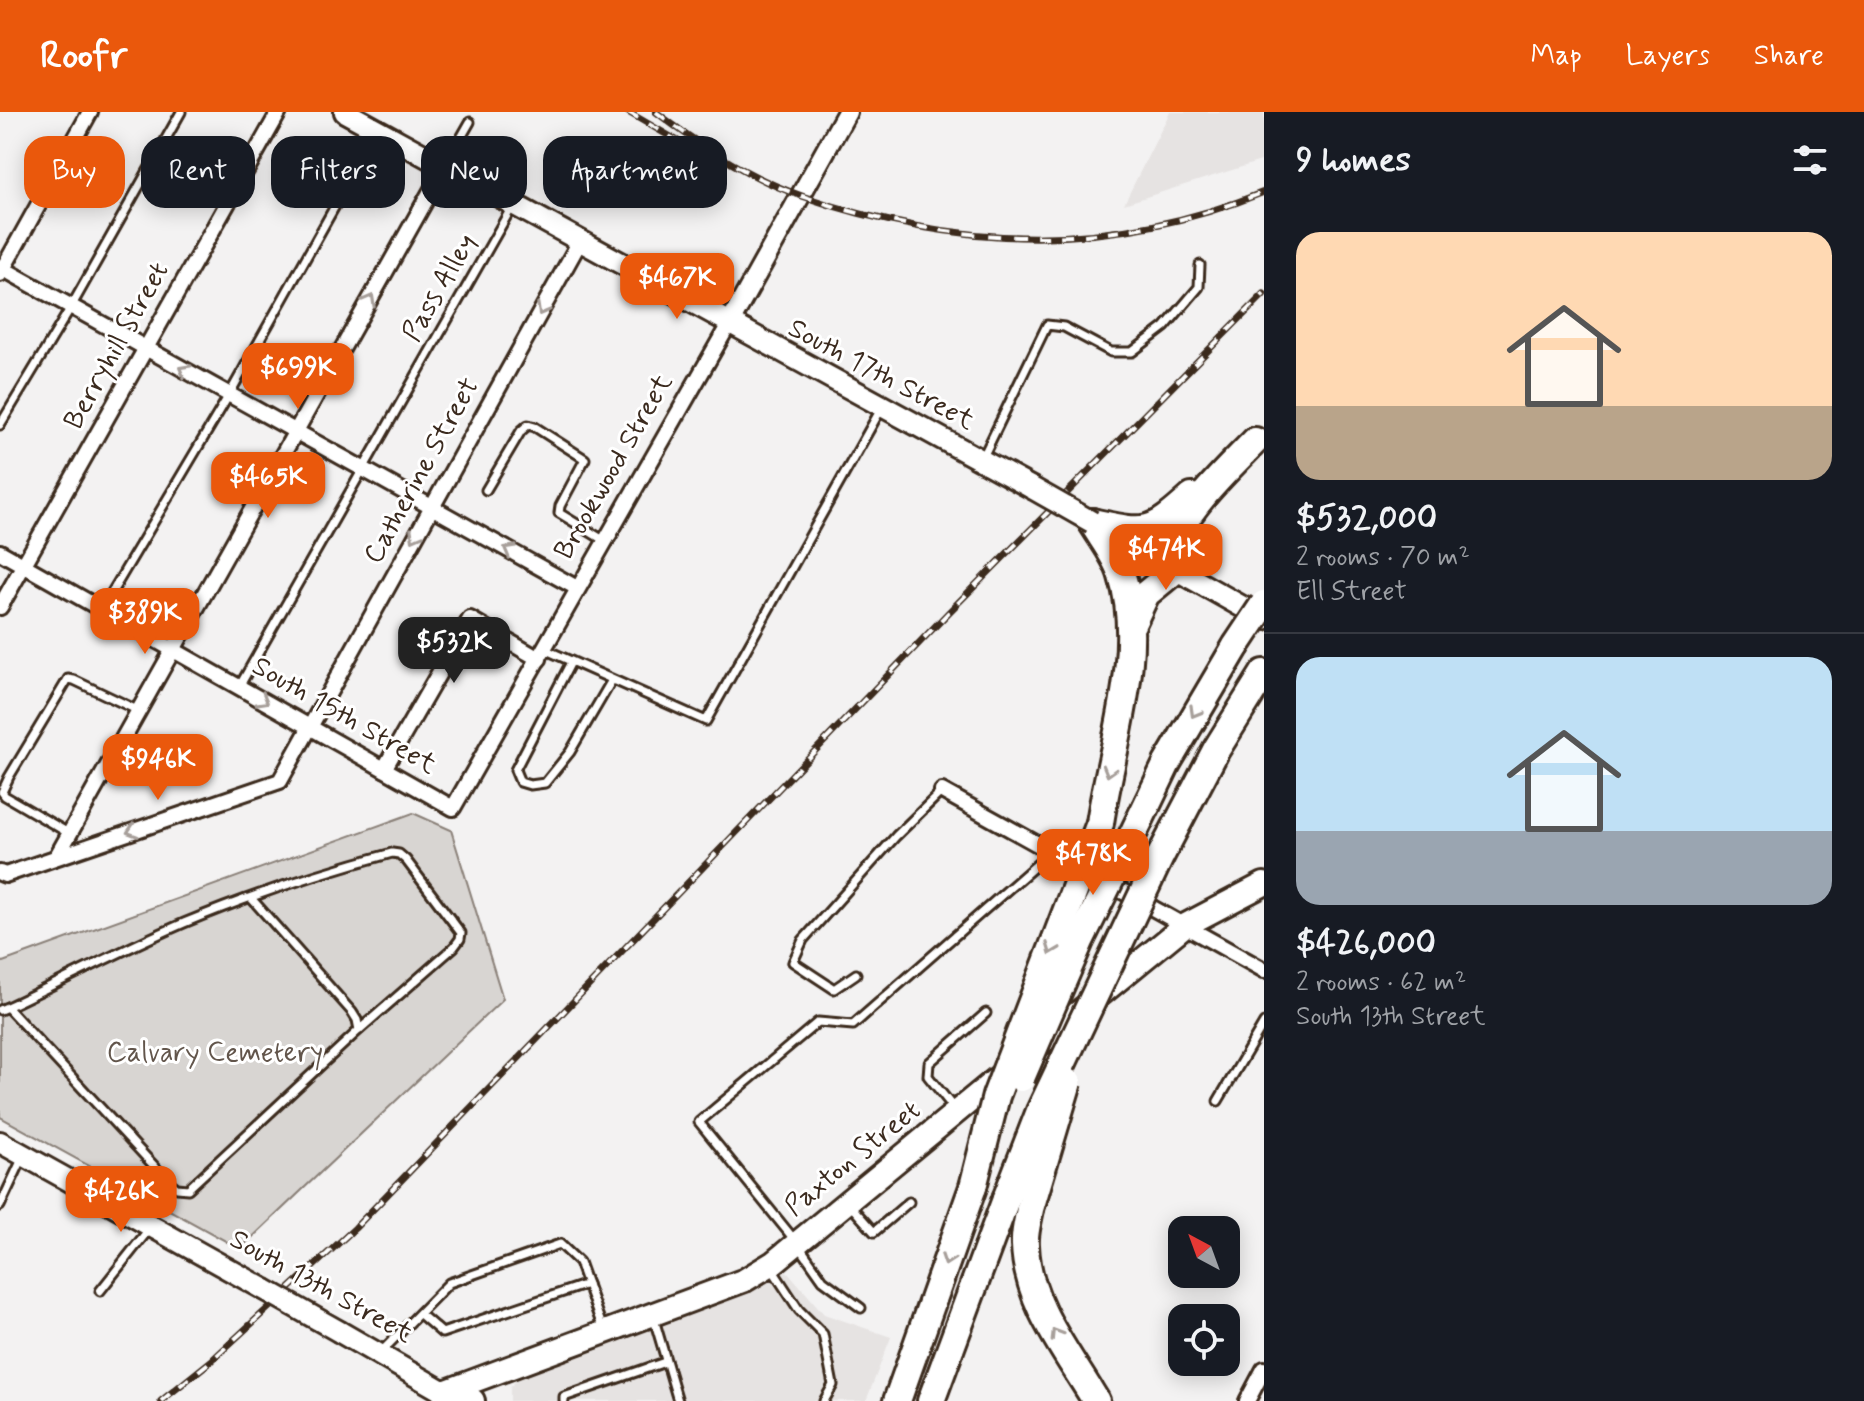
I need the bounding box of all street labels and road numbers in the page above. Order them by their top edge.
street label: Pass Alley [394,227,486,349]
street label: Berryhill Street [56,256,178,436]
street label: South 17th Street [781,310,981,440]
street label: Brookwood Street [546,367,682,566]
street label: Catherine Street [356,371,488,571]
street label: South 15th Street [245,648,443,784]
street label: Paxton Street [777,1093,929,1225]
street label: South 13th Street [223,1221,420,1353]

